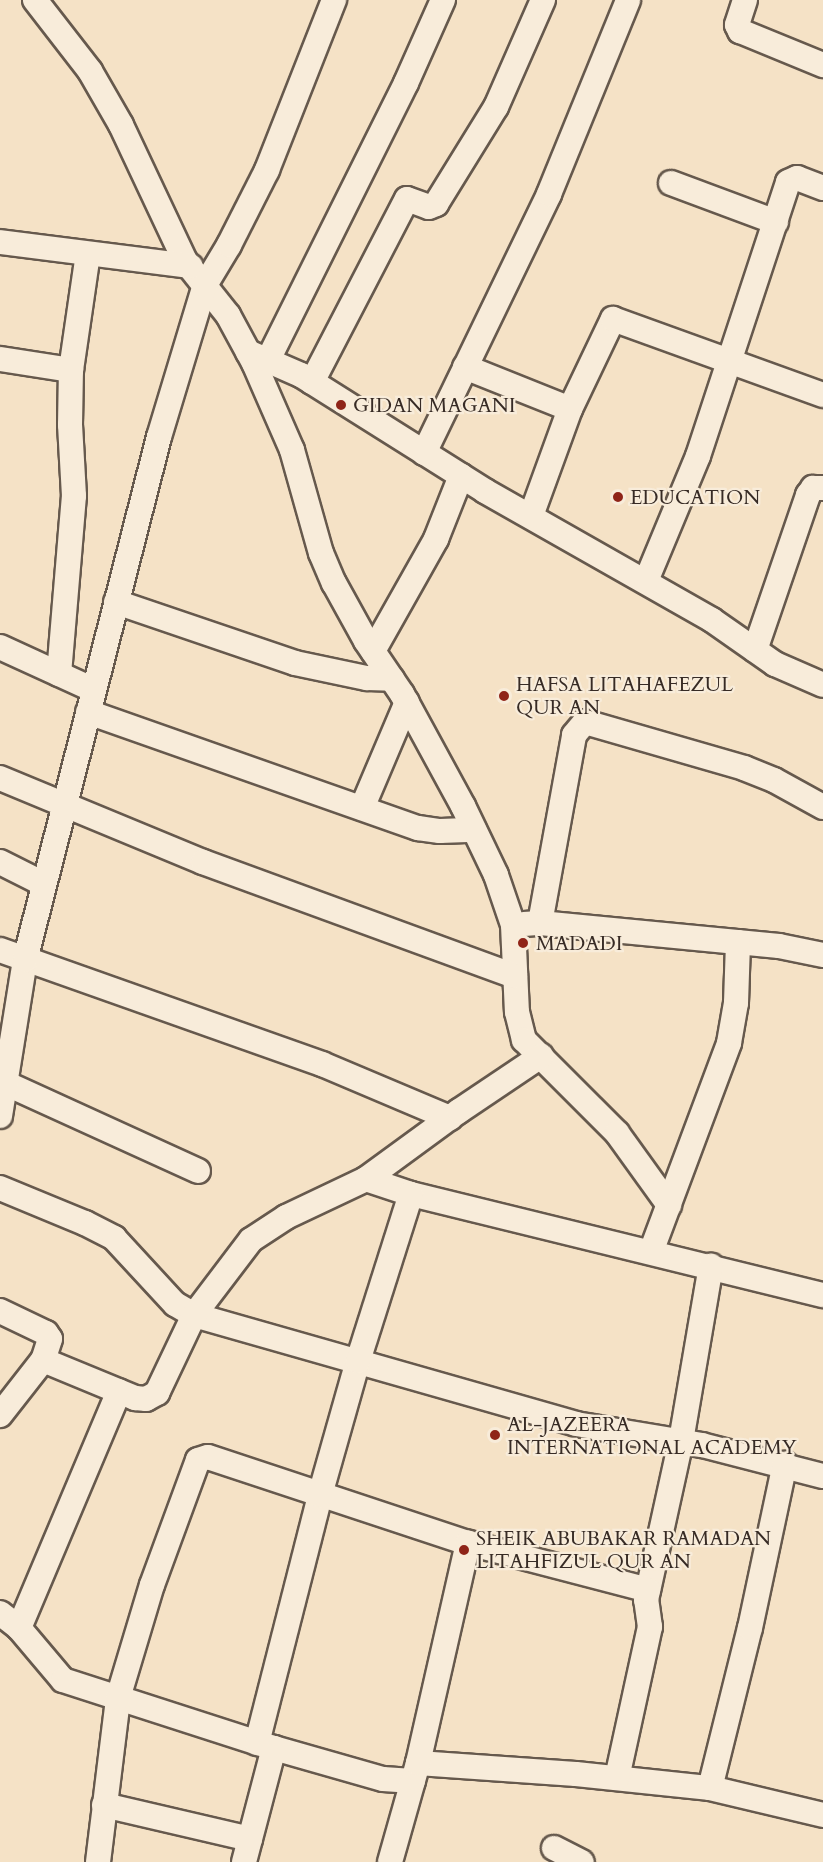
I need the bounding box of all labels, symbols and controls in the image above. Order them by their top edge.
place label: GIDAN MAGANI [353,393,516,417]
marker: GIDAN MAGANI [334,398,348,412]
place label: EDUCATION [630,485,760,509]
marker: EDUCATION [611,490,625,504]
place label: HAFSA LITAHAFEZUL QUR AN [516,672,733,719]
marker: HAFSA LITAHAFEZUL QUR AN [497,689,511,703]
place label: MADADI [536,931,623,955]
marker: MADADI [514,934,532,952]
place label: AL-JAZEERA INTERNATIONAL ACADEMY [507,1412,797,1459]
marker: AL-JAZEERA INTERNATIONAL ACADEMY [488,1428,502,1442]
place label: SHEIK ABUBAKAR RAMADAN LITAHFIZUL QUR AN [476,1526,771,1573]
marker: SHEIK ABUBAKAR RAMADAN LITAHFIZUL QUR AN [457,1543,471,1557]

